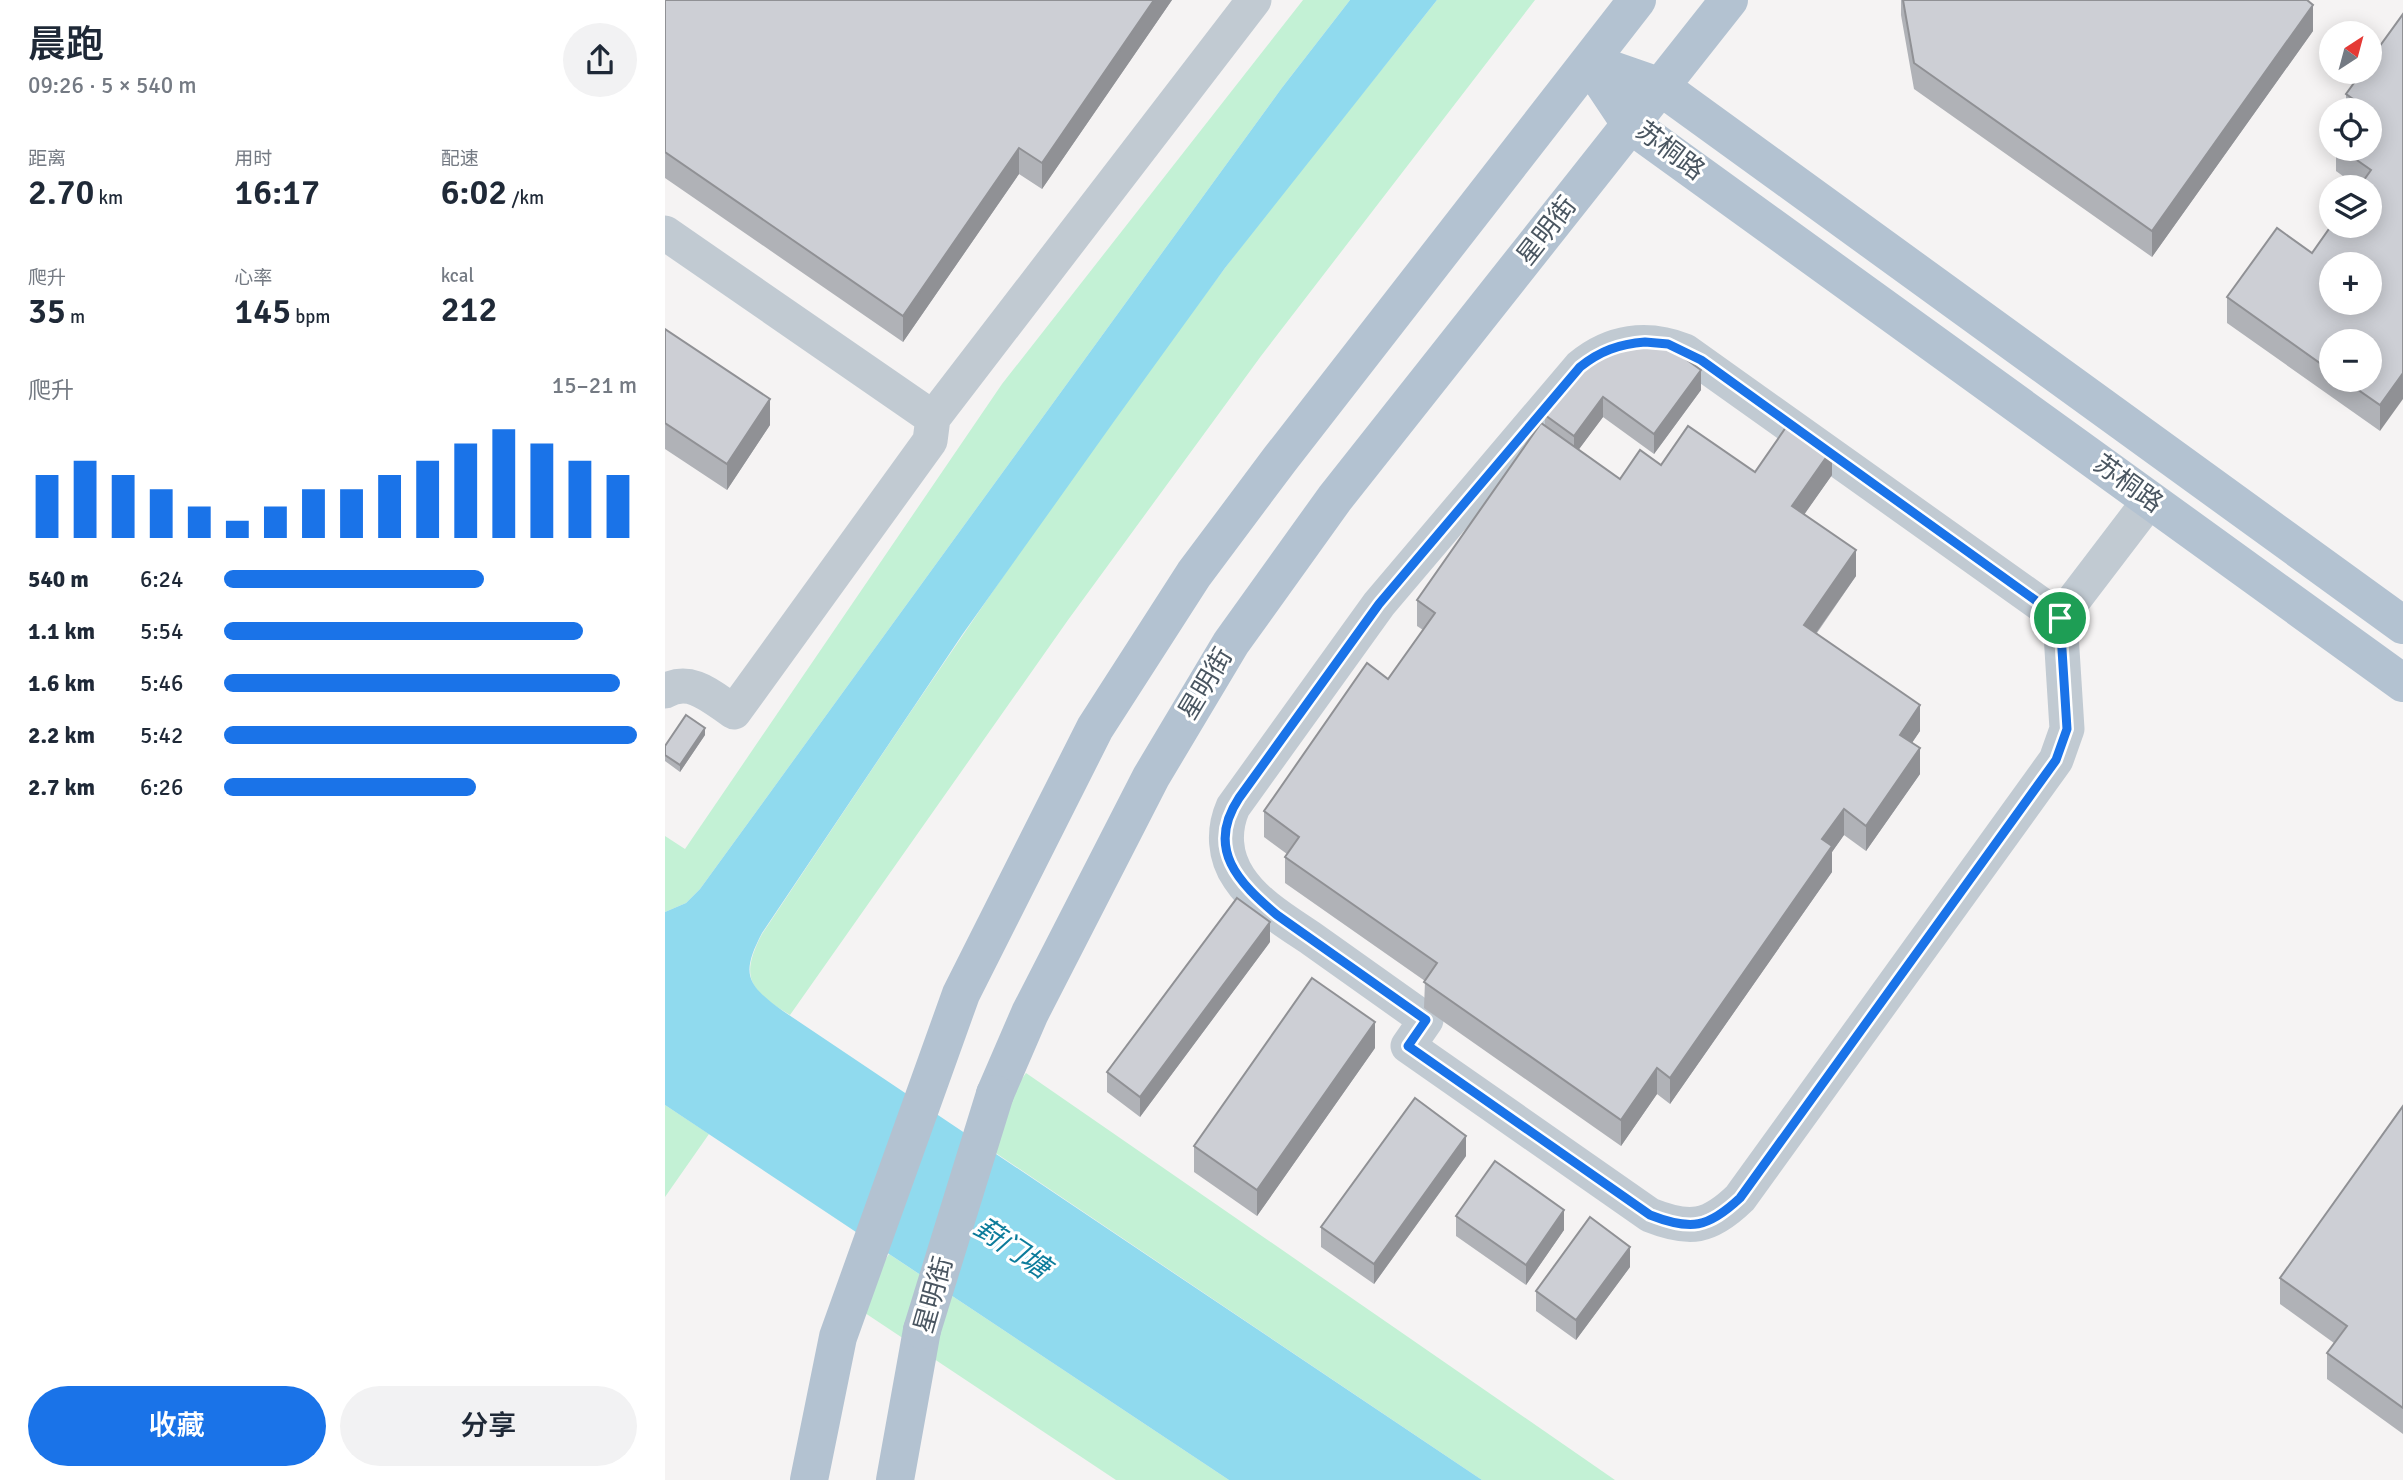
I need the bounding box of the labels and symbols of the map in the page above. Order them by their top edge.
north arrow [2319,21,2382,84]
street label: 苏桐路 [1629,115,1711,187]
street label: 星明街 [1510,190,1584,272]
street label: 苏桐路 [2087,448,2169,520]
pin [2030,588,2090,648]
street label: 星明街 [1172,642,1240,726]
water label: 葑门塘 [968,1210,1060,1288]
street label: 星明街 [908,1253,960,1337]

